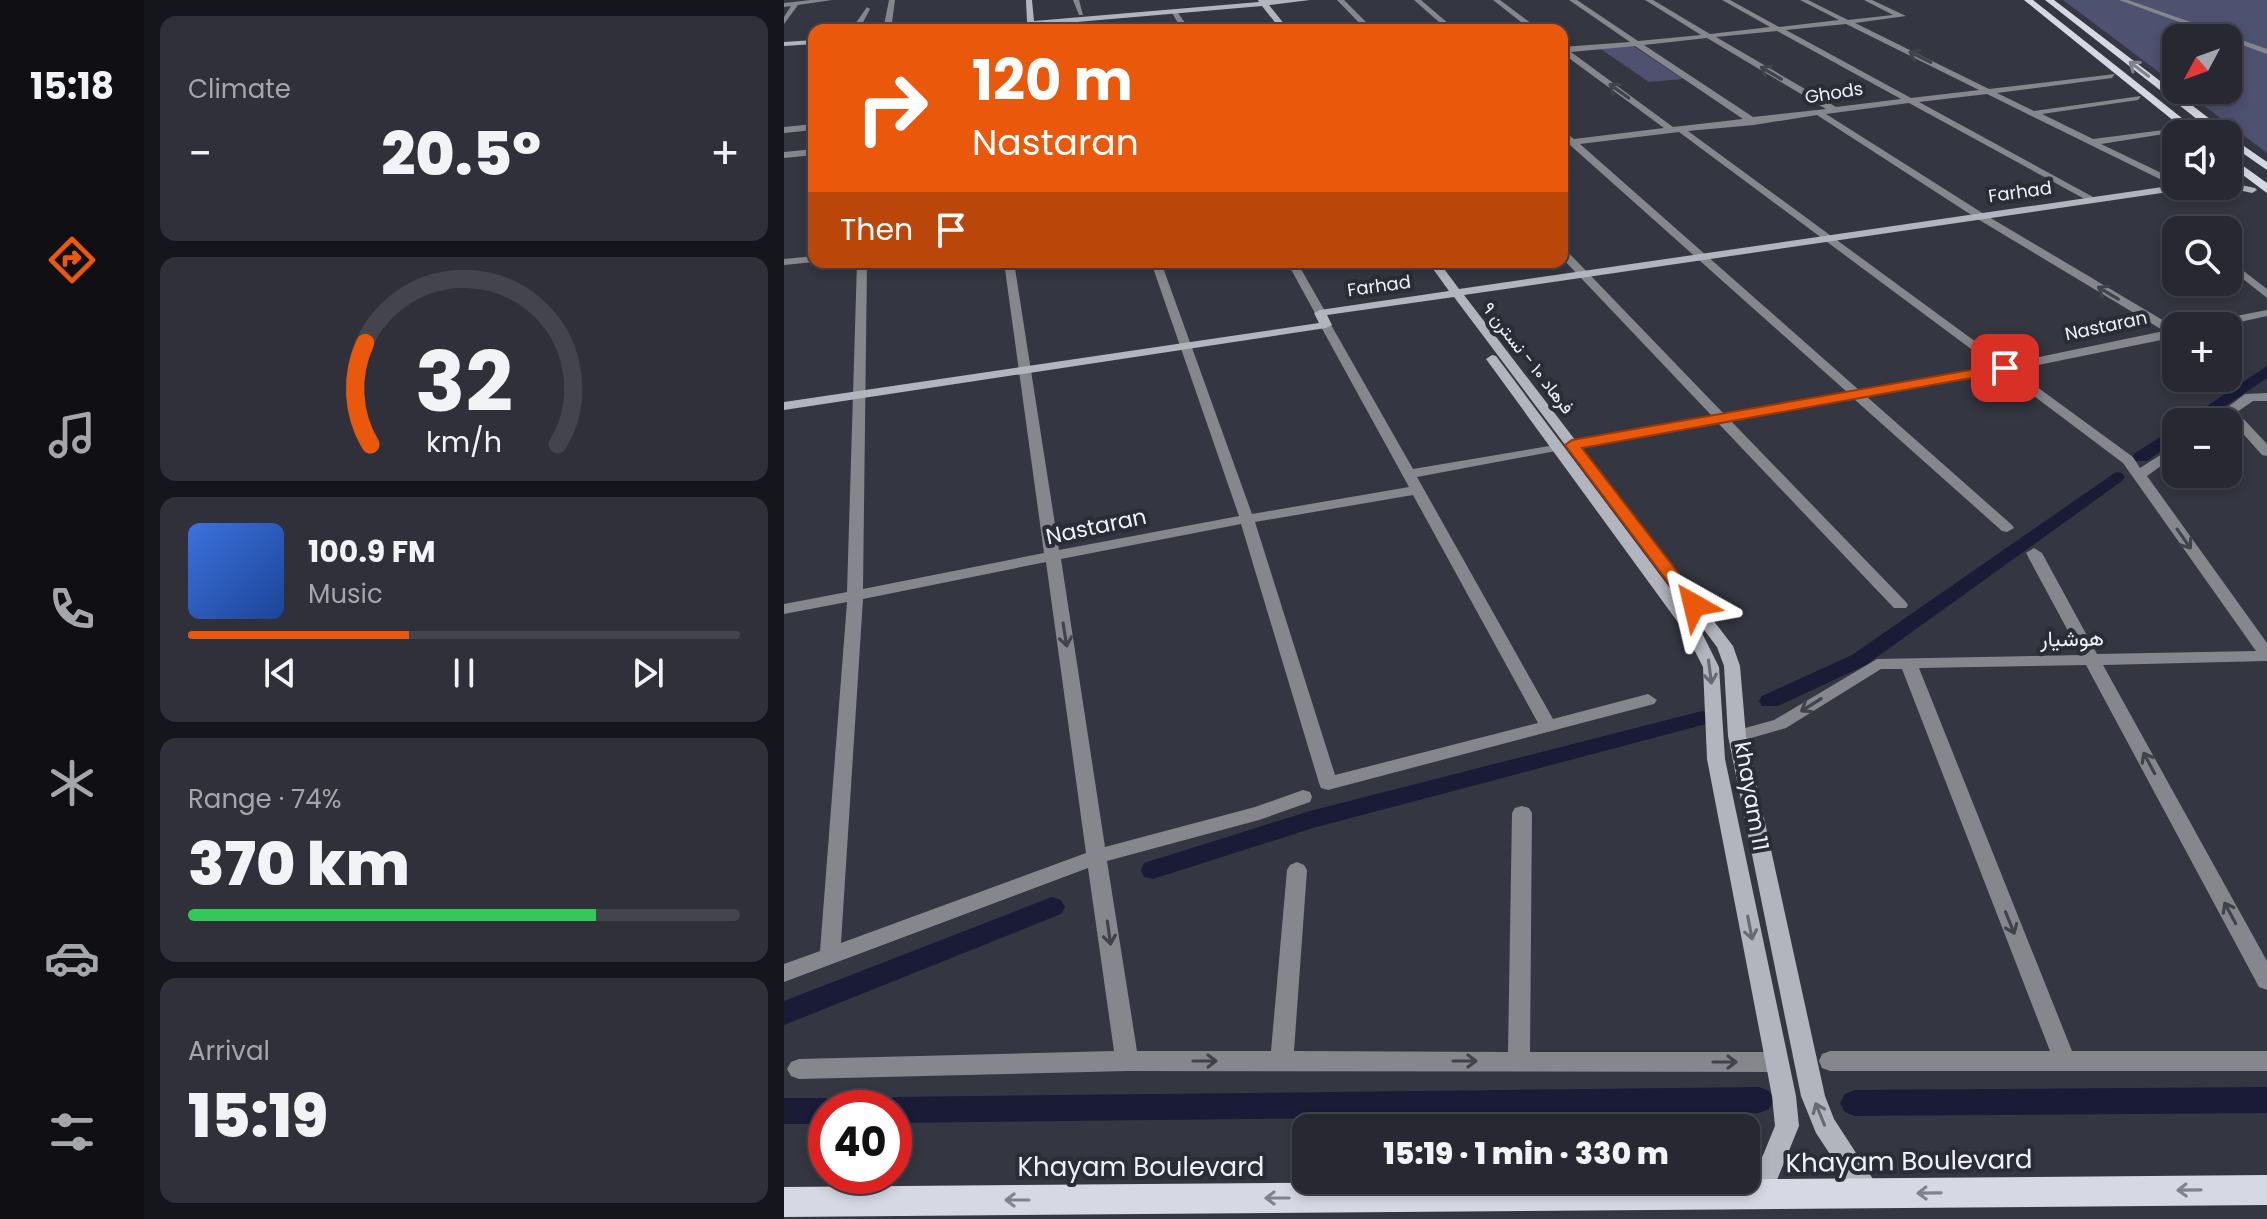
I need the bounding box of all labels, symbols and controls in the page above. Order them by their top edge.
north arrow [2162,24,2242,104]
map controls [2162,24,2242,488]
text: 120 m [972,41,1133,120]
one-way arrow [1909,48,1933,64]
icon: right [840,56,944,160]
text: 15:18 [30,61,114,112]
one-way arrow [2129,61,2150,78]
one-way arrow [1760,65,1783,81]
text: Climate [188,71,291,107]
street label: Ghods [1803,76,1865,109]
one-way arrow [1608,83,1630,99]
text: 20.5° [381,112,541,196]
text: Nastaran [972,117,1139,168]
button: sound [2162,120,2242,200]
text: − [188,123,212,184]
text: + [710,123,740,184]
street label: Farhad [1987,175,2053,208]
text: Then [840,208,913,251]
icon: arrive [929,208,973,252]
button: search [2162,216,2242,296]
icon: directions [44,232,100,288]
street label: Farhad [1346,269,1412,302]
one-way arrow [2097,284,2120,300]
street label: فرهاد ۱۰ - نسترن ۹ [1477,297,1580,419]
street label: Nastaran [2063,305,2149,346]
button: + [2162,312,2242,392]
text: 32 [415,323,513,439]
pin [1971,334,2039,402]
icon: arrive [1983,346,2027,390]
icon: music [44,407,100,463]
button: − [2162,408,2242,488]
text: km/h [426,422,502,462]
street label: Nastaran [1043,501,1149,552]
one-way arrow [2176,527,2192,549]
text: 100.9 FM [308,530,436,573]
position arrow [1652,563,1736,647]
text: Music [308,576,383,612]
icon: phone [44,581,100,637]
one-way arrow [1058,622,1073,647]
street label: هوشیار [2039,622,2104,655]
icon: previous [258,651,302,695]
icon: pause [442,651,486,695]
icon: next [626,651,670,695]
one-way arrow [1702,658,1717,684]
one-way arrow [1800,698,1823,714]
street label: khayam 11 [1727,739,1776,853]
one-way arrow [2141,752,2157,775]
icon: climate [44,755,100,811]
text: Range · 74% [188,781,341,817]
text: 370 km [188,822,410,906]
one-way arrow [2222,901,2237,925]
one-way arrow [2004,910,2018,935]
one-way arrow [1743,915,1758,940]
one-way arrow [1102,920,1117,945]
icon: car [44,930,100,986]
text: Arrival [188,1033,270,1069]
one-way arrow [1191,1053,1218,1069]
one-way arrow [1451,1053,1478,1069]
one-way arrow [1711,1054,1738,1070]
text: 15:19 [188,1074,328,1158]
speed limit sign: 40 [808,1090,912,1194]
one-way arrow [1812,1102,1827,1127]
icon: filters [44,1104,100,1160]
text: 15:19 · 1 min · 330 m [1383,1132,1669,1175]
street label: Khayam Boulevard [1785,1141,2033,1181]
street label: Khayam Boulevard [1018,1149,1264,1185]
one-way arrow [2176,1182,2203,1198]
one-way arrow [1916,1185,1943,1201]
one-way arrow [1264,1190,1291,1206]
one-way arrow [1004,1193,1031,1208]

